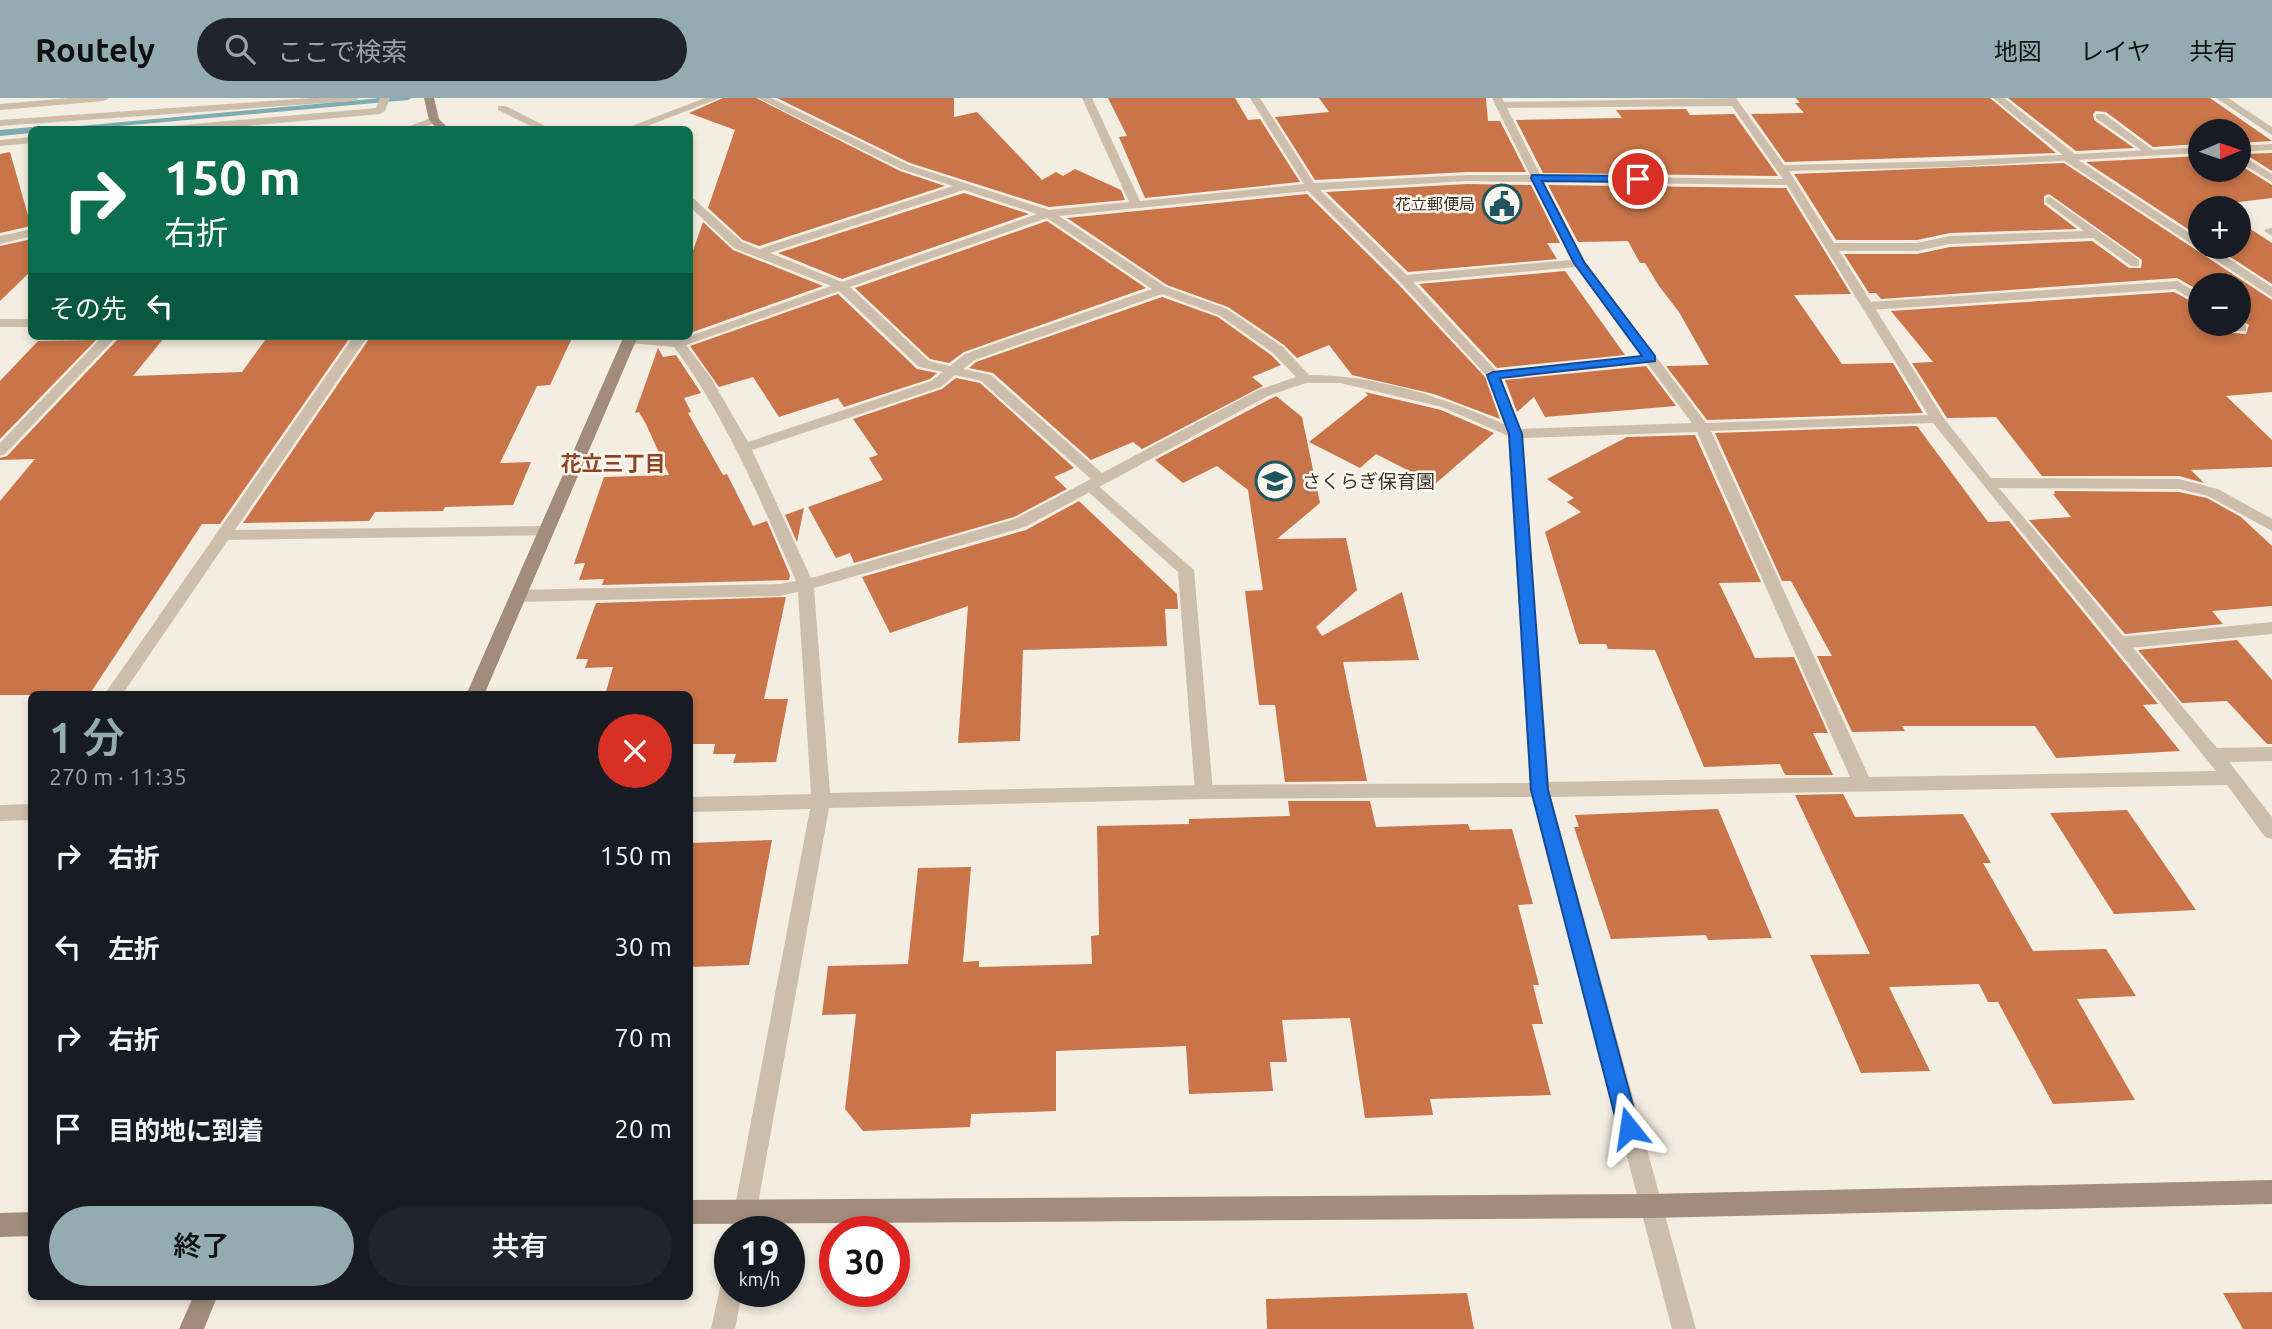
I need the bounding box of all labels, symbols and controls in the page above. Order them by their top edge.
search box [197,18,687,81]
icon: search [221,30,259,68]
text: Routely [35,31,155,68]
text: ここで検索 [277,37,407,66]
text: 地図 [1994,38,2042,65]
text: レイヤ [2080,38,2151,65]
text: 共有 [2189,38,2237,65]
north arrow [2188,119,2250,182]
map controls [2188,119,2251,336]
text: 150 m [164,149,301,204]
pin [1608,149,1668,209]
icon: right [49,154,140,245]
icon: arrive [1619,160,1657,198]
public building icon: 花立郵便局 [1481,183,1523,225]
place label: 花立郵便局 [1395,195,1475,213]
button: + [2188,196,2251,259]
text: 右折 [164,214,228,250]
button: − [2188,273,2251,336]
icon: left [141,287,179,325]
text: その先 [49,294,127,323]
district label: 花立三丁目 [561,451,666,475]
school or university icon: さくらぎ保育園 [1254,460,1296,502]
place label: さくらぎ保育園 [1302,470,1435,492]
text: 1 分 [49,714,125,761]
button: close [598,714,672,788]
text: 270 m · 11:35 [49,764,187,789]
icon: right [49,837,87,875]
text: 150 m [600,841,672,870]
text: 右折 [108,843,160,872]
icon: left [49,928,87,966]
text: 30 m [614,932,672,961]
text: 左折 [108,934,160,963]
icon: right [49,1019,87,1057]
text: 70 m [614,1023,672,1052]
text: 右折 [108,1025,160,1054]
position arrow [1592,1091,1666,1165]
icon: arrive [49,1110,87,1148]
text: 20 m [614,1114,672,1143]
text: 目的地に到着 [108,1116,264,1145]
button: 終了 [49,1206,354,1286]
button: 共有 [368,1206,672,1286]
speed limit sign: 30 [819,1216,910,1307]
text: 19 [740,1232,779,1272]
text: km/h [739,1269,780,1289]

